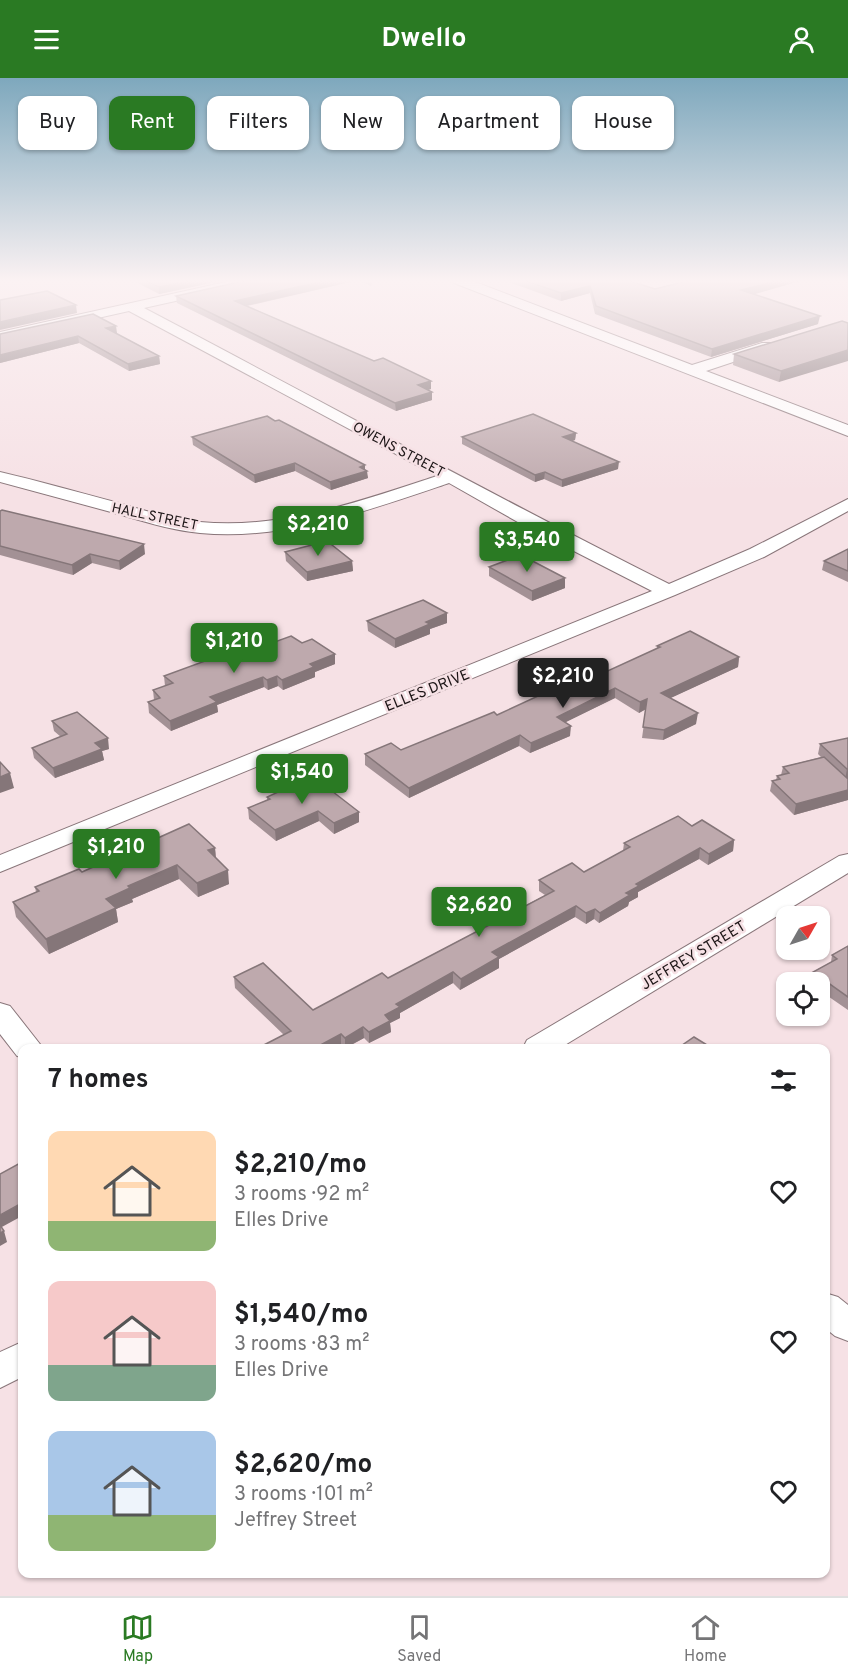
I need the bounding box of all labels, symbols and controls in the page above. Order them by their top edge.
text: Dwello [382,22,466,56]
icon: menu [30,23,63,56]
icon: person [785,23,818,56]
chip: Buy [18,96,97,150]
chip: Rent [109,96,195,150]
chip: Filters [207,96,309,150]
chip: New [321,96,404,150]
chip: Apartment [416,96,560,150]
chip: House [572,96,674,150]
street label: OWENS STREET [349,419,447,482]
street label: HALL STREET [110,500,199,535]
pin: $2,210 [269,506,367,557]
text: $2,210 [287,512,349,538]
pin: $3,540 [478,522,576,573]
text: $3,540 [493,528,561,554]
pin: $1,210 [185,623,283,674]
text: $1,210 [205,629,263,655]
pin: $2,210 [514,658,612,709]
text: $2,210 [532,664,594,690]
street label: ELLES DRIVE [382,666,473,717]
pin: $1,540 [253,754,351,805]
text: $1,540 [270,760,334,786]
pin: $1,210 [67,829,165,880]
text: $1,210 [87,835,145,861]
pin: $2,620 [430,887,528,938]
text: $2,620 [446,893,512,919]
north arrow [776,906,830,960]
map controls [776,906,830,1026]
street label: JEFFREY STREET [638,917,750,995]
button: locate [776,972,830,1026]
text: 7 homes [48,1064,148,1097]
icon: filters [767,1064,800,1097]
text: $2,210/mo [234,1149,367,1182]
icon: home [96,1155,168,1227]
icon: heart [767,1175,800,1208]
text: 3 rooms · 92 m² [234,1182,369,1208]
text: Elles Drive [234,1208,328,1234]
text: $1,540/mo [234,1299,368,1332]
icon: home [96,1305,168,1377]
icon: heart [767,1325,800,1358]
text: 3 rooms · 83 m² [234,1332,369,1358]
text: Elles Drive [234,1358,328,1384]
text: $2,620/mo [234,1449,372,1482]
icon: home [96,1455,168,1527]
icon: heart [767,1475,800,1508]
text: 3 rooms · 101 m² [234,1482,373,1508]
text: Jeffrey Street [234,1508,357,1534]
tab: Map [121,1611,154,1667]
tab: Saved [397,1611,441,1667]
tab: Home [684,1611,727,1667]

